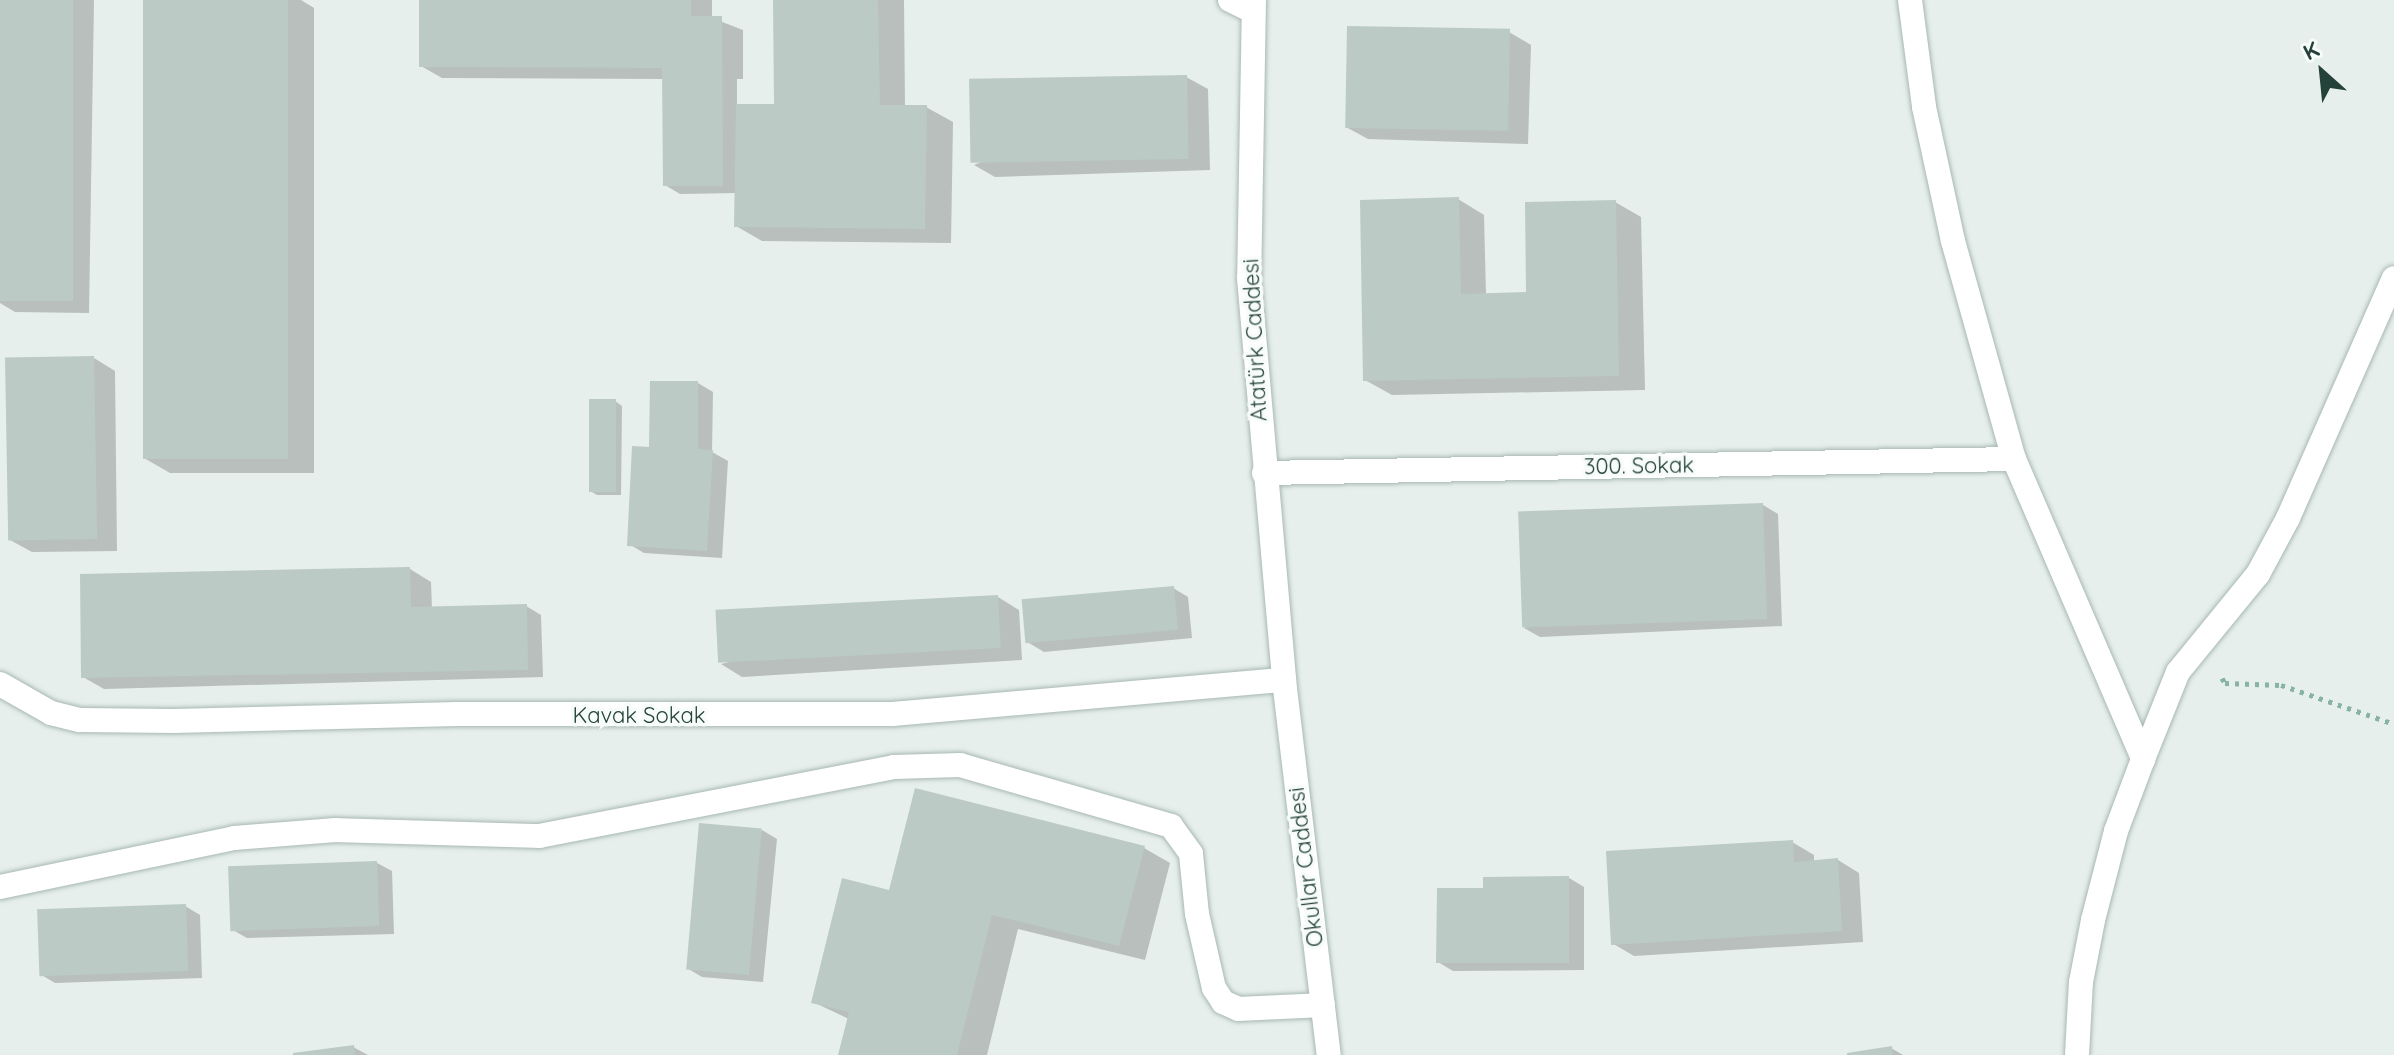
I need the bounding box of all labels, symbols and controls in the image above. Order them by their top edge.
north arrow [2282,32,2362,112]
text: K [2298,35,2324,66]
street label: Atatürk Caddesi [1238,258,1272,422]
street label: 300. Sokak [1584,452,1694,480]
street label: Kavak Sokak [572,703,706,729]
street label: Okullar Caddesi [1283,786,1329,948]

